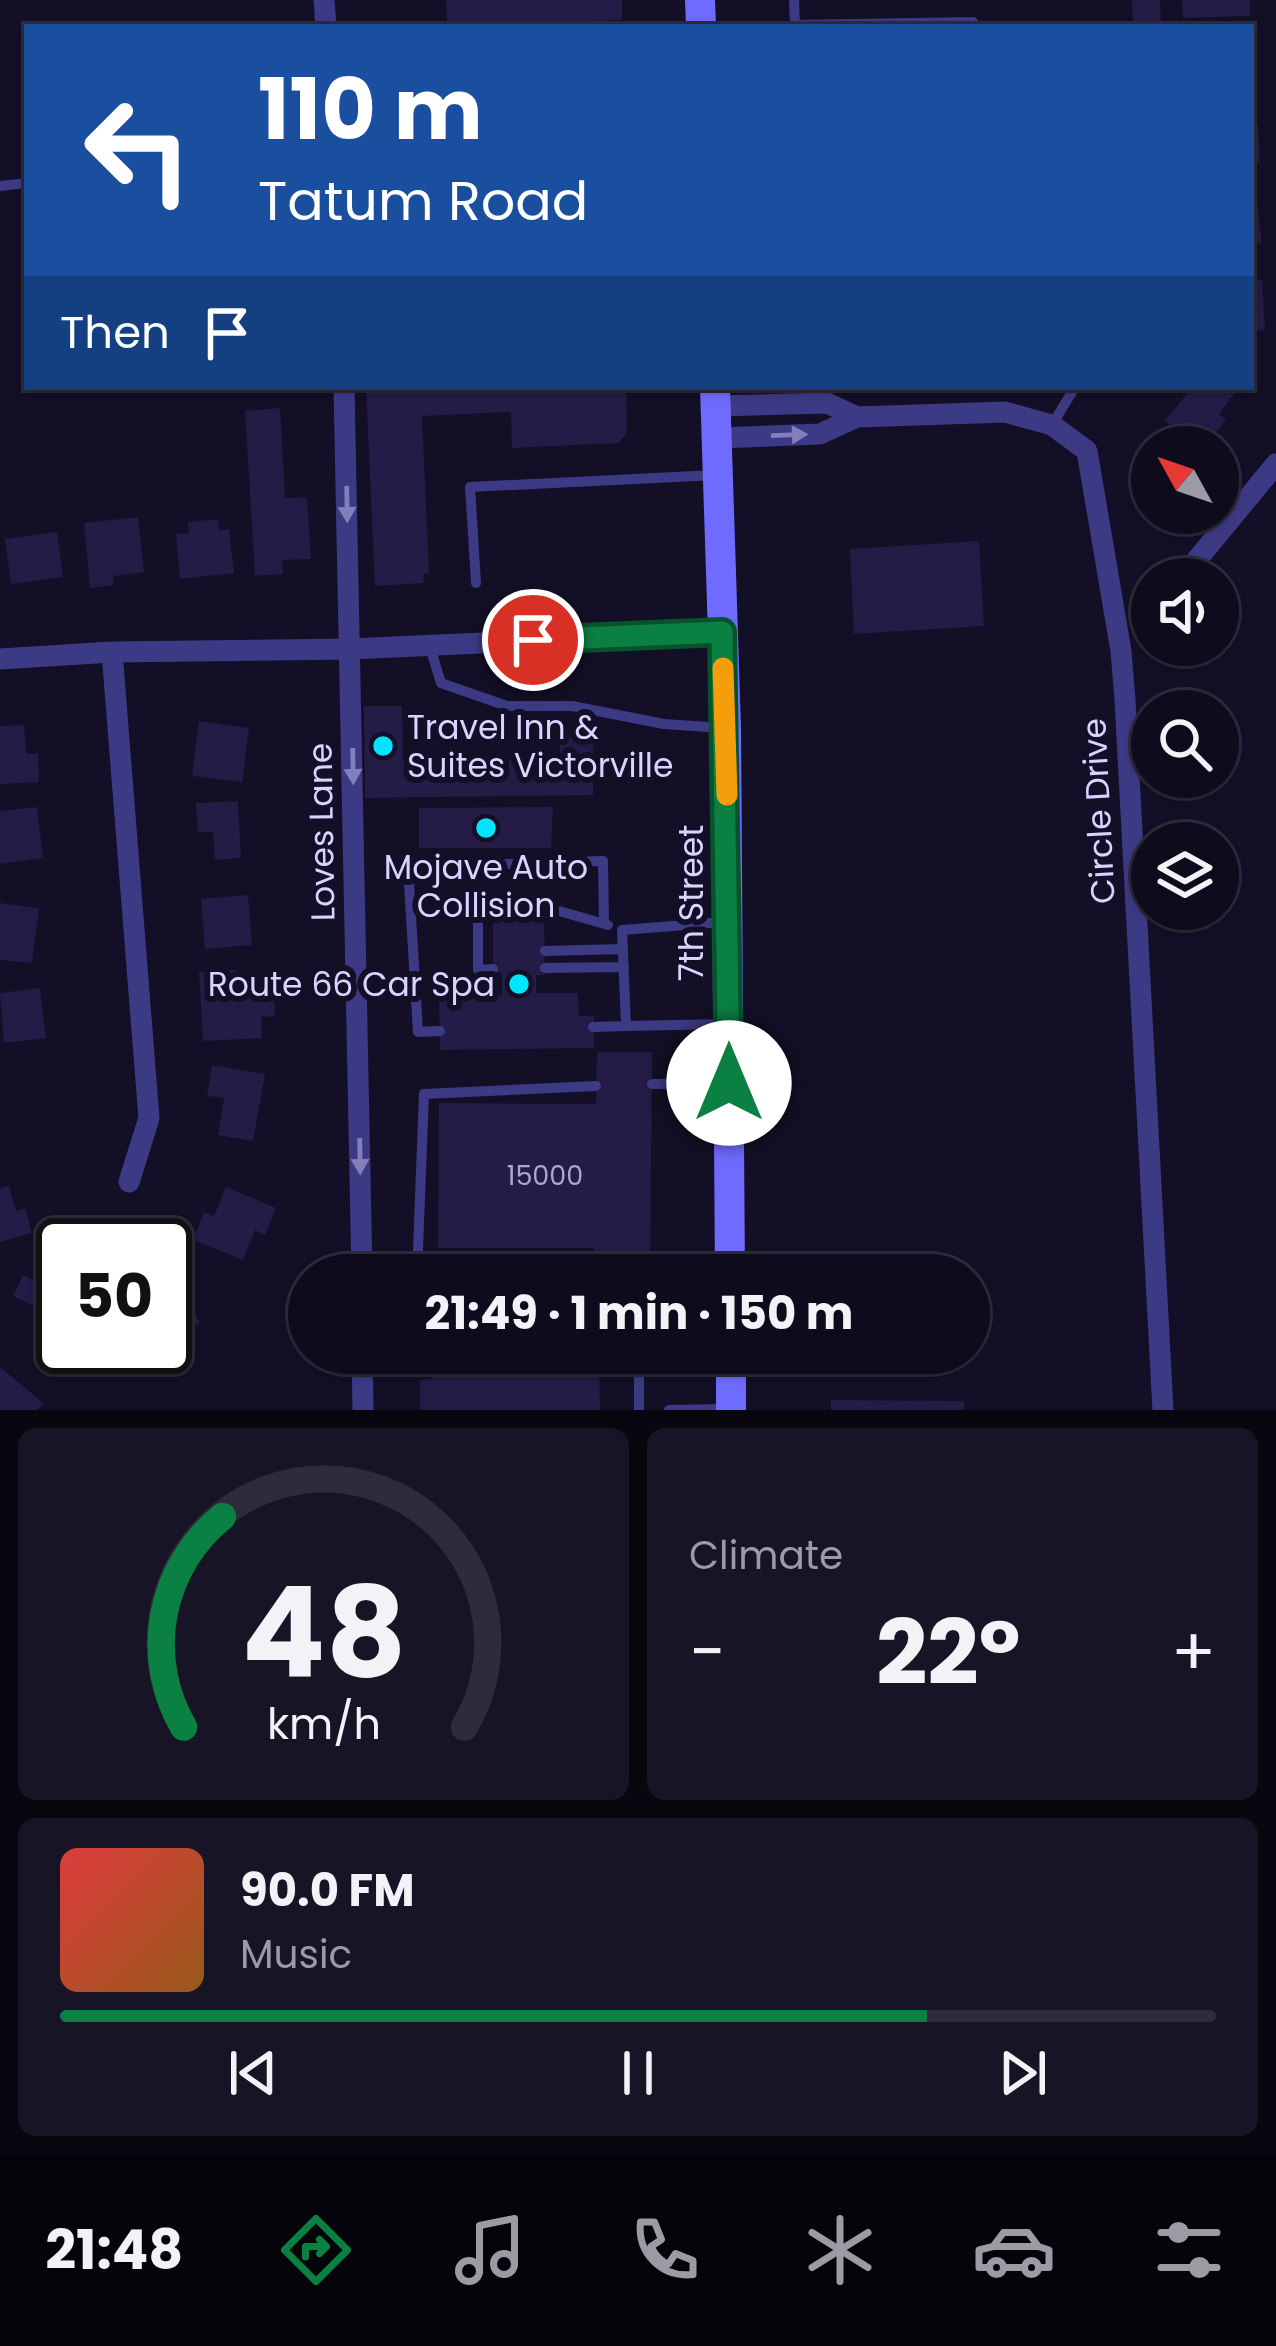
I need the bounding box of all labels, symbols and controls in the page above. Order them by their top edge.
text: 110 m [258,51,483,168]
icon: left [60,72,216,228]
text: Tatum Road [258,163,588,239]
icon: arrive [194,300,260,366]
text: Then [60,301,170,364]
one-way arrow [771,425,809,444]
north arrow [1131,426,1239,534]
map controls [1131,426,1239,930]
one-way arrow [337,486,356,524]
button: sound [1131,558,1239,666]
pin [482,589,584,691]
icon: arrive [500,607,566,673]
button: search [1131,690,1239,798]
place label: Travel Inn & Suites Victorville [407,704,673,789]
street label: Circle Drive [1070,717,1127,905]
marker: Travel Inn & Suites Victorville [370,733,396,759]
street label: Loves Lane [296,742,347,922]
one-way arrow [343,748,362,786]
marker: Mojave Auto Collision [473,815,499,841]
button: layers [1131,822,1239,930]
street label: 7th Street [668,825,715,981]
place label: Mojave Auto Collision [384,844,588,929]
place label: Route 66 Car Spa [208,961,495,1008]
marker: Route 66 Car Spa [506,971,532,997]
position arrow [666,1020,792,1146]
one-way arrow [350,1138,369,1176]
house number: 15000 [507,1157,583,1194]
speed limit sign: 50 [36,1218,192,1374]
text: 21:49 · 1 min · 150 m [424,1282,854,1345]
text: Climate [689,1528,843,1583]
text: 48 [241,1545,406,1720]
text: 22° [876,1589,1020,1716]
text: − [689,1606,725,1698]
text: + [1171,1606,1216,1698]
text: km/h [266,1694,381,1754]
text: 90.0 FM [240,1859,415,1922]
text: Music [240,1927,352,1982]
icon: previous [220,2040,286,2106]
icon: pause [605,2040,671,2106]
icon: next [990,2040,1056,2106]
icon: directions [274,2208,358,2292]
icon: music [448,2208,532,2292]
icon: phone [623,2208,707,2292]
icon: climate [798,2208,882,2292]
icon: car [972,2208,1056,2292]
icon: filters [1147,2208,1231,2292]
text: 21:48 [45,2212,183,2288]

